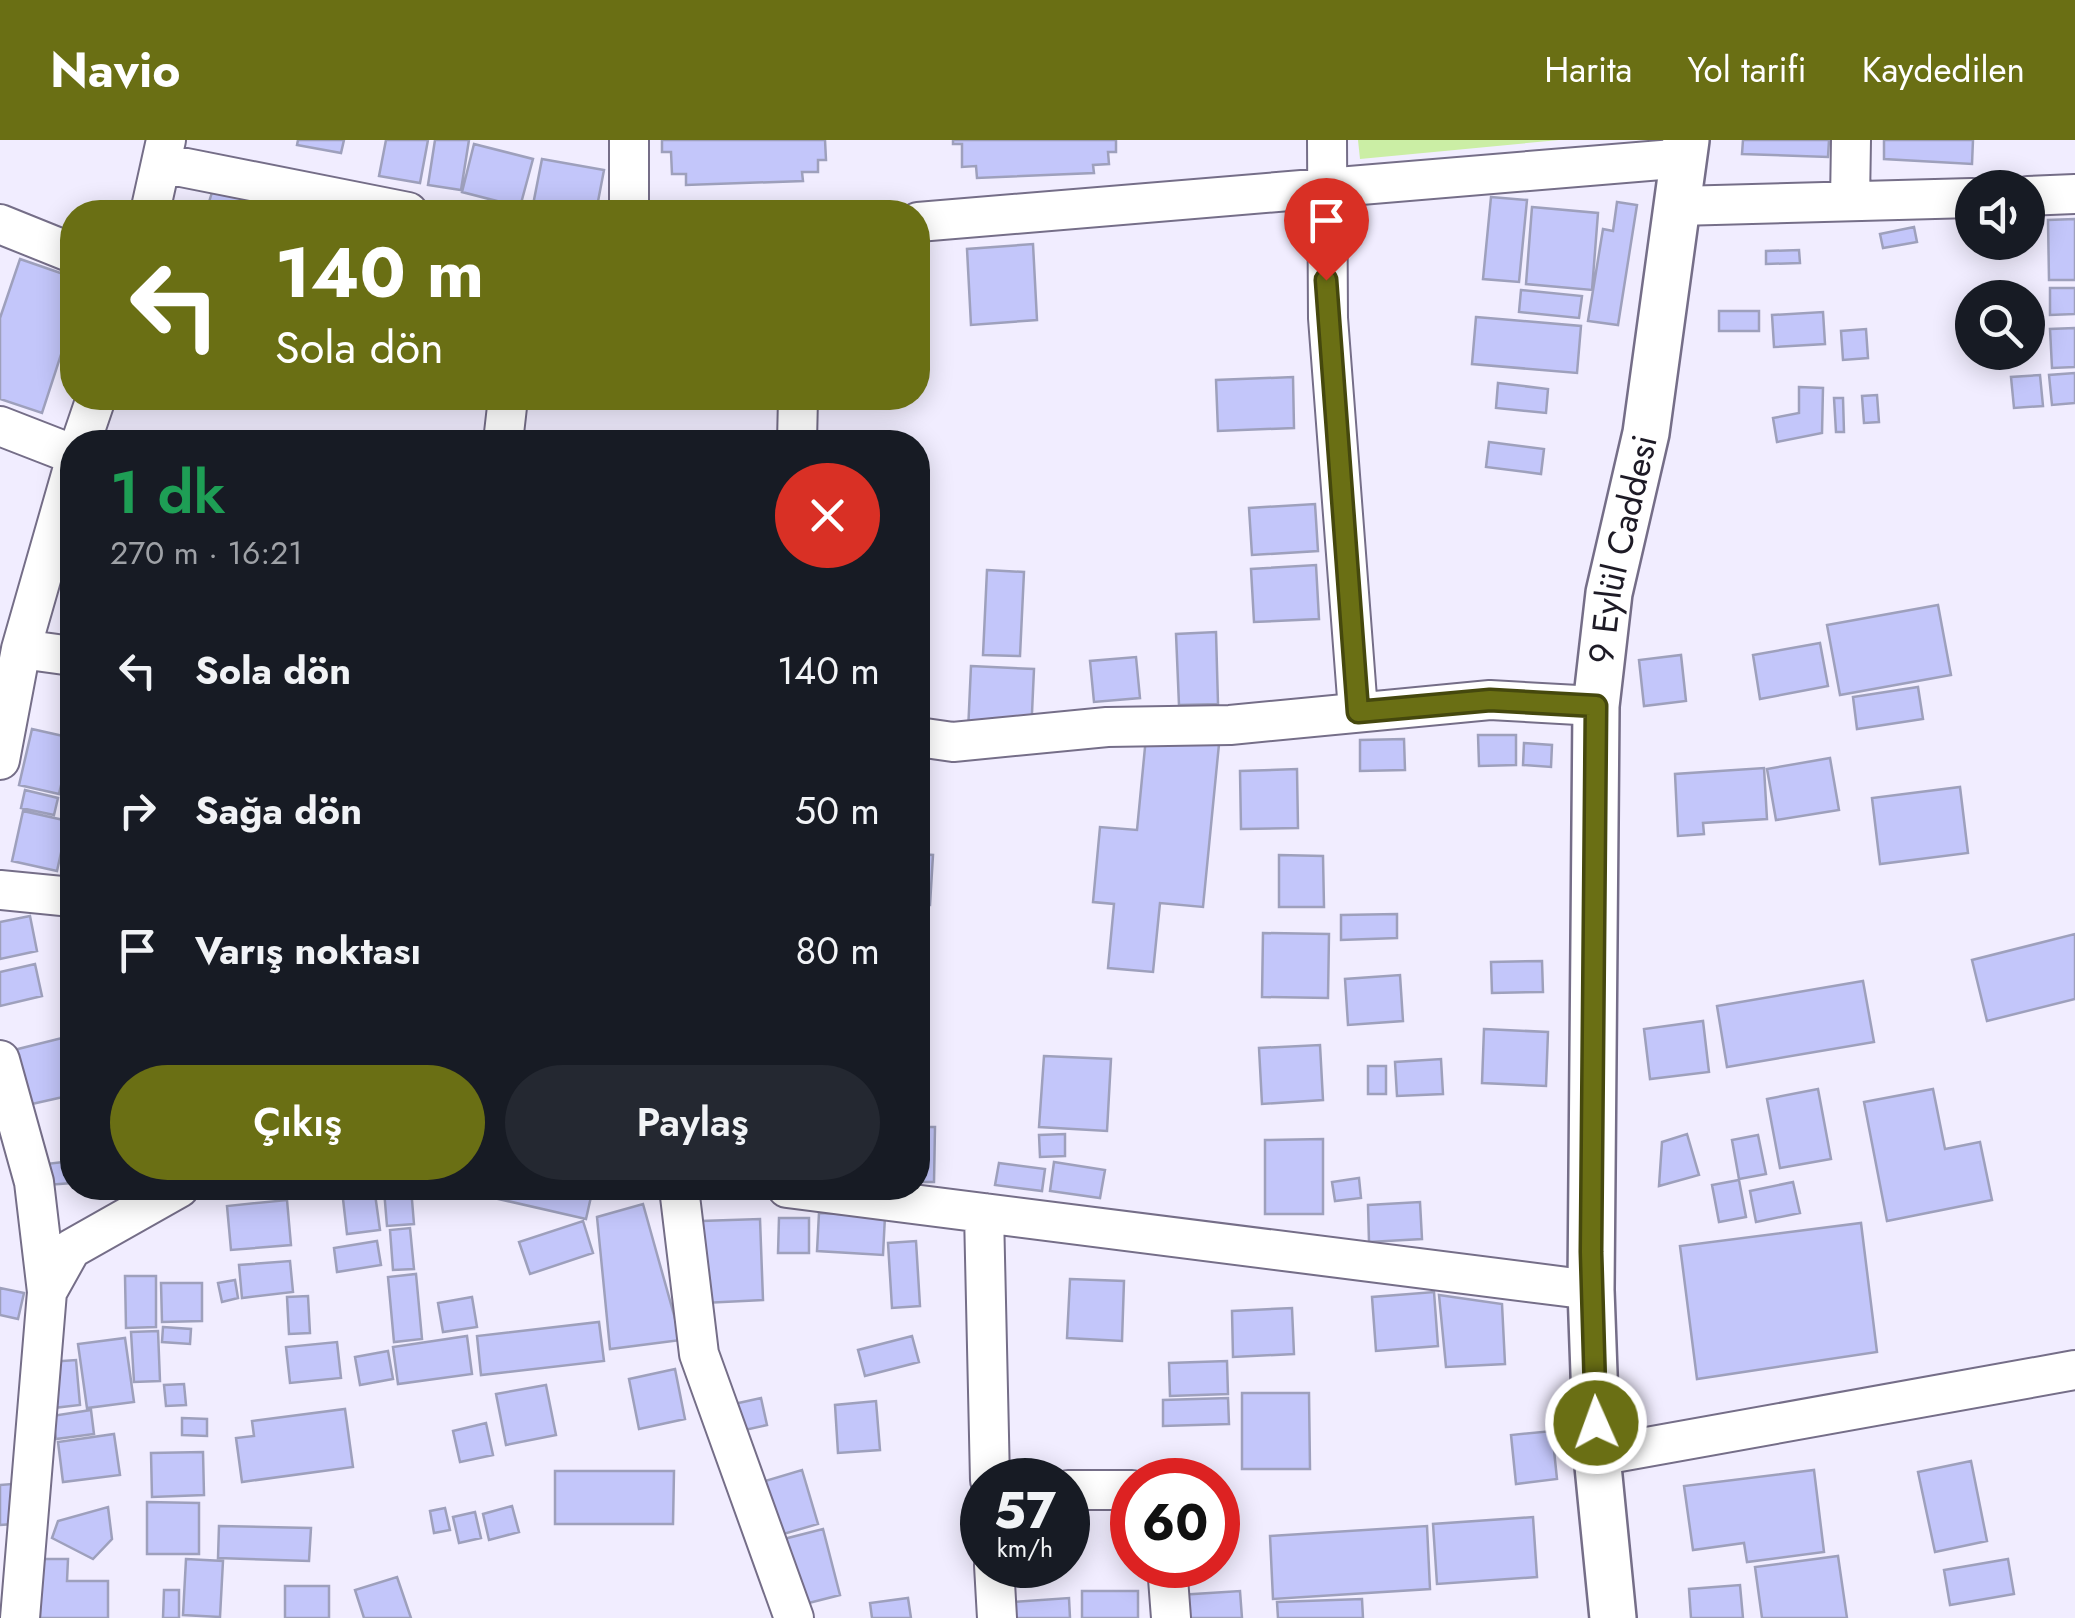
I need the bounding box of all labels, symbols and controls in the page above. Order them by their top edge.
text: Navio [50,36,181,105]
text: Harita [1544,45,1632,95]
text: Yol tarifi [1687,45,1807,95]
text: Kaydedilen [1862,45,2025,95]
map controls [1955,170,2045,370]
button: sound [1955,170,2045,260]
pin [1284,178,1369,281]
icon: arrive [1299,193,1354,248]
text: 140 m [275,222,484,323]
icon: left [110,240,240,370]
button: search [1955,280,2045,370]
text: Sola dön [275,315,444,380]
street label: 9 Eylül Caddesi [1576,430,1670,666]
text: 1 dk [110,449,226,536]
button: close [775,463,880,568]
text: 270 m · 16:21 [110,530,303,576]
icon: left [110,643,165,698]
text: Sola dön [195,643,351,698]
text: 140 m [777,643,880,698]
icon: right [110,783,165,838]
text: Sağa dön [195,783,362,838]
text: 50 m [795,783,880,838]
icon: arrive [110,923,165,978]
text: Varış noktası [195,923,421,978]
text: 80 m [795,923,880,978]
button: Çıkış [110,1065,485,1180]
button: Paylaş [505,1065,880,1180]
position arrow [1544,1371,1648,1475]
speed limit sign: 60 [1110,1458,1240,1588]
text: 57 [994,1474,1056,1547]
text: km/h [997,1530,1053,1566]

